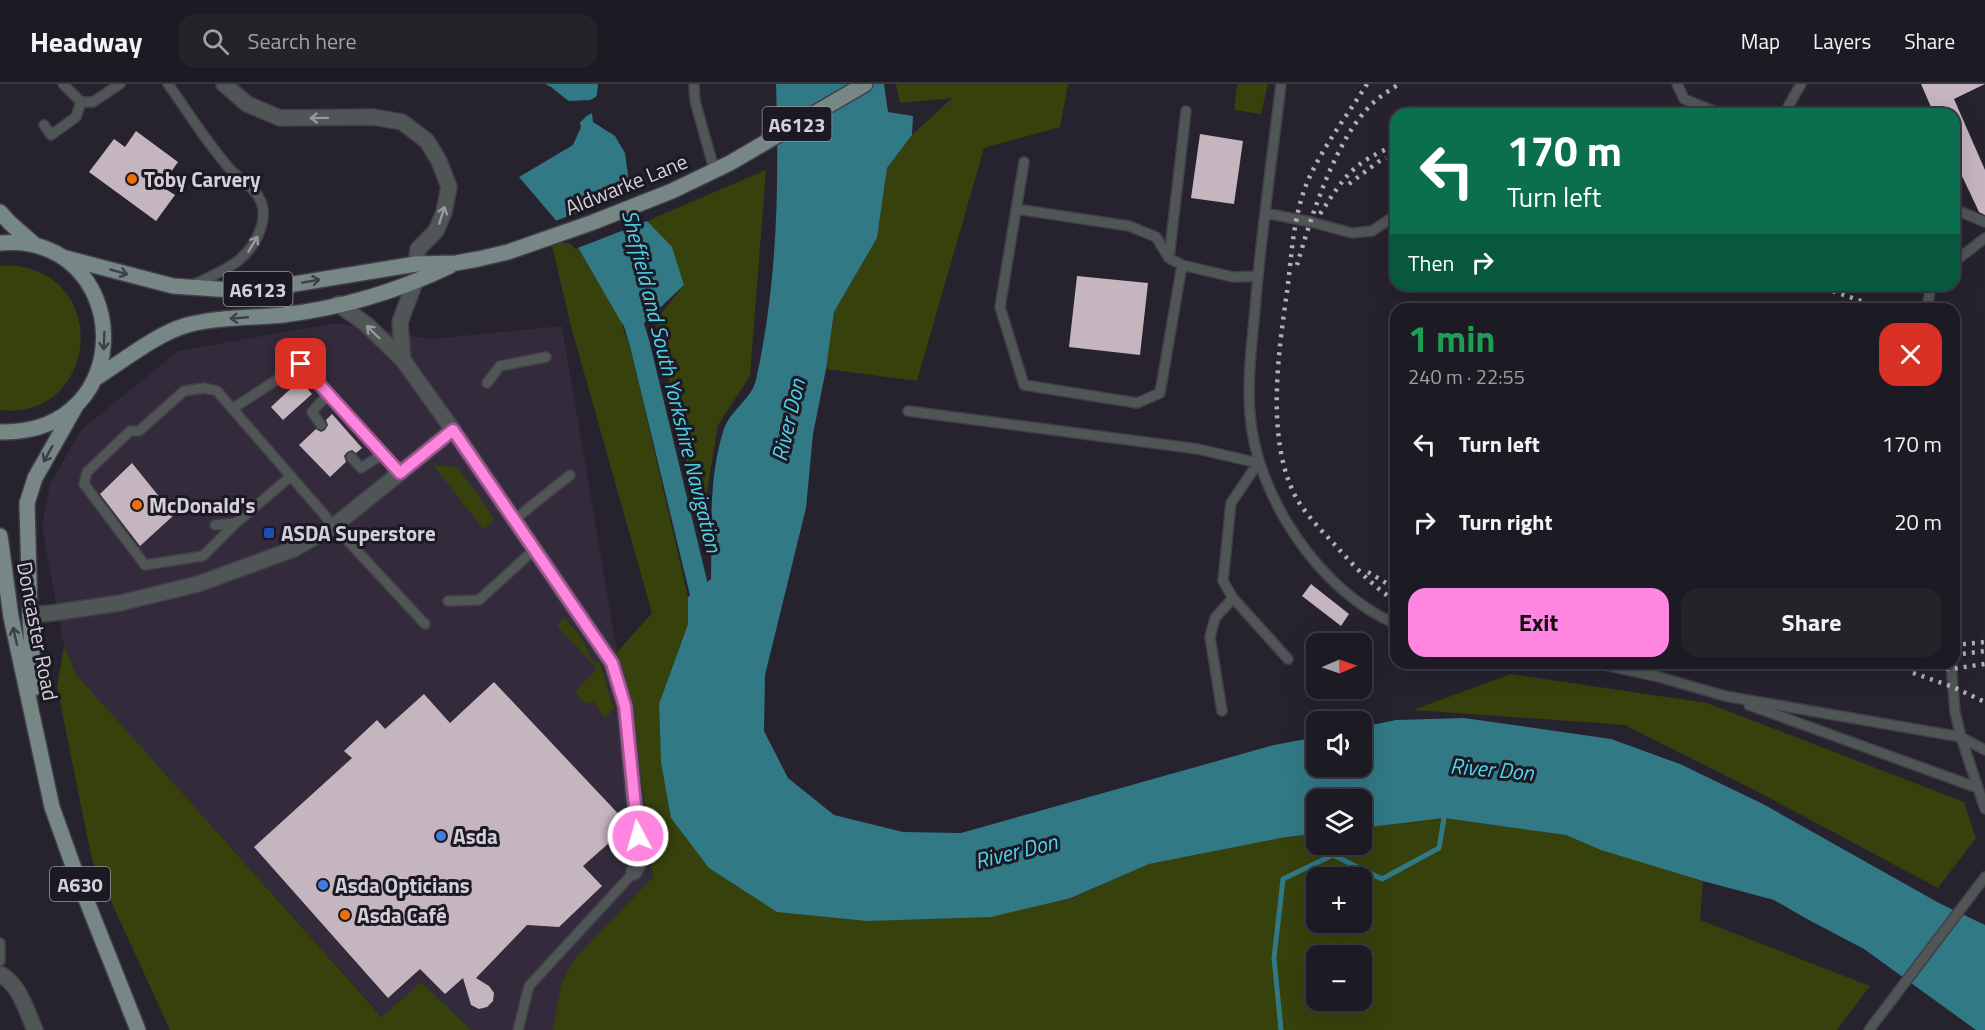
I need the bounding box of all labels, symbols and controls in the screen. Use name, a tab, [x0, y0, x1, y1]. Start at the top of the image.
search box	[178, 14, 598, 68]
text: Headway	[30, 20, 142, 63]
text: Search here	[247, 24, 357, 58]
icon: search	[199, 25, 232, 58]
text: Map	[1741, 25, 1780, 57]
text: Layers	[1813, 25, 1871, 57]
text: Share	[1904, 25, 1955, 57]
road number: A6123	[762, 107, 832, 141]
one-way arrow	[309, 112, 329, 124]
text: 170 m	[1507, 118, 1622, 182]
icon: left	[1408, 132, 1486, 210]
street label: Aldwarke Lane	[560, 145, 692, 223]
place label: Toby Carvery	[144, 163, 261, 195]
marker: Toby Carvery	[125, 172, 139, 186]
text: Turn left	[1507, 176, 1601, 217]
one-way arrow	[437, 206, 448, 225]
water label: Sheffield and South Yorkshire Navigation	[613, 206, 731, 557]
one-way arrow	[248, 236, 260, 253]
text: Then	[1408, 246, 1454, 280]
icon: right	[1466, 246, 1499, 279]
one-way arrow	[109, 267, 128, 278]
road number: A6123	[224, 272, 292, 306]
one-way arrow	[301, 275, 321, 286]
text: 1 min	[1408, 311, 1495, 366]
one-way arrow	[229, 313, 249, 324]
button: close	[1879, 323, 1942, 386]
one-way arrow	[366, 324, 381, 339]
one-way arrow	[98, 331, 109, 351]
pin	[275, 338, 326, 389]
icon: arrive	[284, 347, 317, 380]
text: 240 m · 22:55	[1408, 361, 1525, 392]
water label: River Don	[762, 374, 814, 465]
text: Turn left	[1459, 427, 1540, 461]
text: 170 m	[1882, 427, 1942, 461]
icon: left	[1408, 428, 1441, 461]
one-way arrow	[42, 445, 53, 463]
place label: McDonald's	[149, 489, 255, 521]
marker: McDonald's	[130, 498, 144, 512]
text: Turn right	[1459, 505, 1553, 539]
text: 20 m	[1894, 505, 1942, 539]
icon: right	[1408, 506, 1441, 539]
place label: ASDA Superstore	[281, 517, 436, 549]
marker: ASDA Superstore	[262, 526, 276, 540]
street label: Doncaster Road	[9, 559, 67, 703]
button: Exit	[1408, 588, 1669, 657]
button: Share	[1681, 588, 1942, 657]
one-way arrow	[9, 627, 20, 646]
north arrow	[1306, 633, 1372, 699]
map controls	[1306, 633, 1372, 1011]
button: sound	[1306, 711, 1372, 777]
water label: River Don	[1449, 748, 1536, 790]
button: layers	[1306, 789, 1372, 855]
position arrow	[606, 804, 670, 868]
place label: Asda	[453, 820, 498, 852]
water label: River Don	[971, 824, 1062, 878]
marker: Asda	[434, 829, 448, 843]
road number: A630	[50, 867, 110, 901]
button: +	[1306, 867, 1372, 933]
place label: Asda Opticians	[335, 869, 470, 901]
marker: Asda Opticians	[316, 878, 330, 892]
place label: Asda Café	[357, 899, 447, 931]
marker: Asda Café	[338, 908, 352, 922]
button: −	[1306, 945, 1372, 1011]

